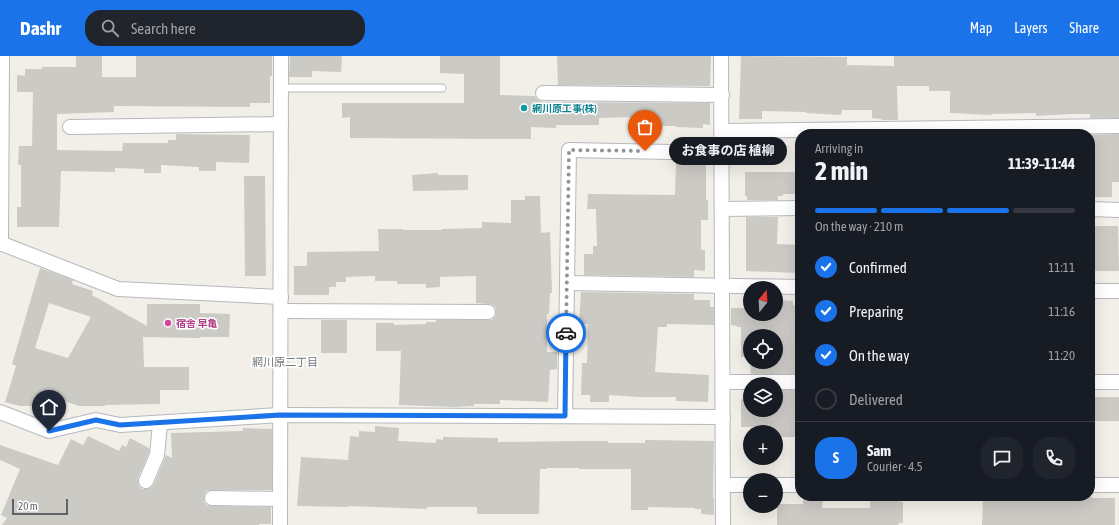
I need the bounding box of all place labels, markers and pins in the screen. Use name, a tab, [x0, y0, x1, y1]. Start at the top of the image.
marker: 網川原工事(株)	[519, 103, 529, 113]
place label: 網川原工事(株)	[532, 103, 597, 114]
pin	[628, 110, 662, 151]
callout: お食事の店 植柳	[669, 137, 787, 165]
marker: 宿舎 早亀	[163, 318, 173, 328]
place label: 宿舎 早亀	[176, 318, 217, 329]
pin	[32, 390, 66, 431]

